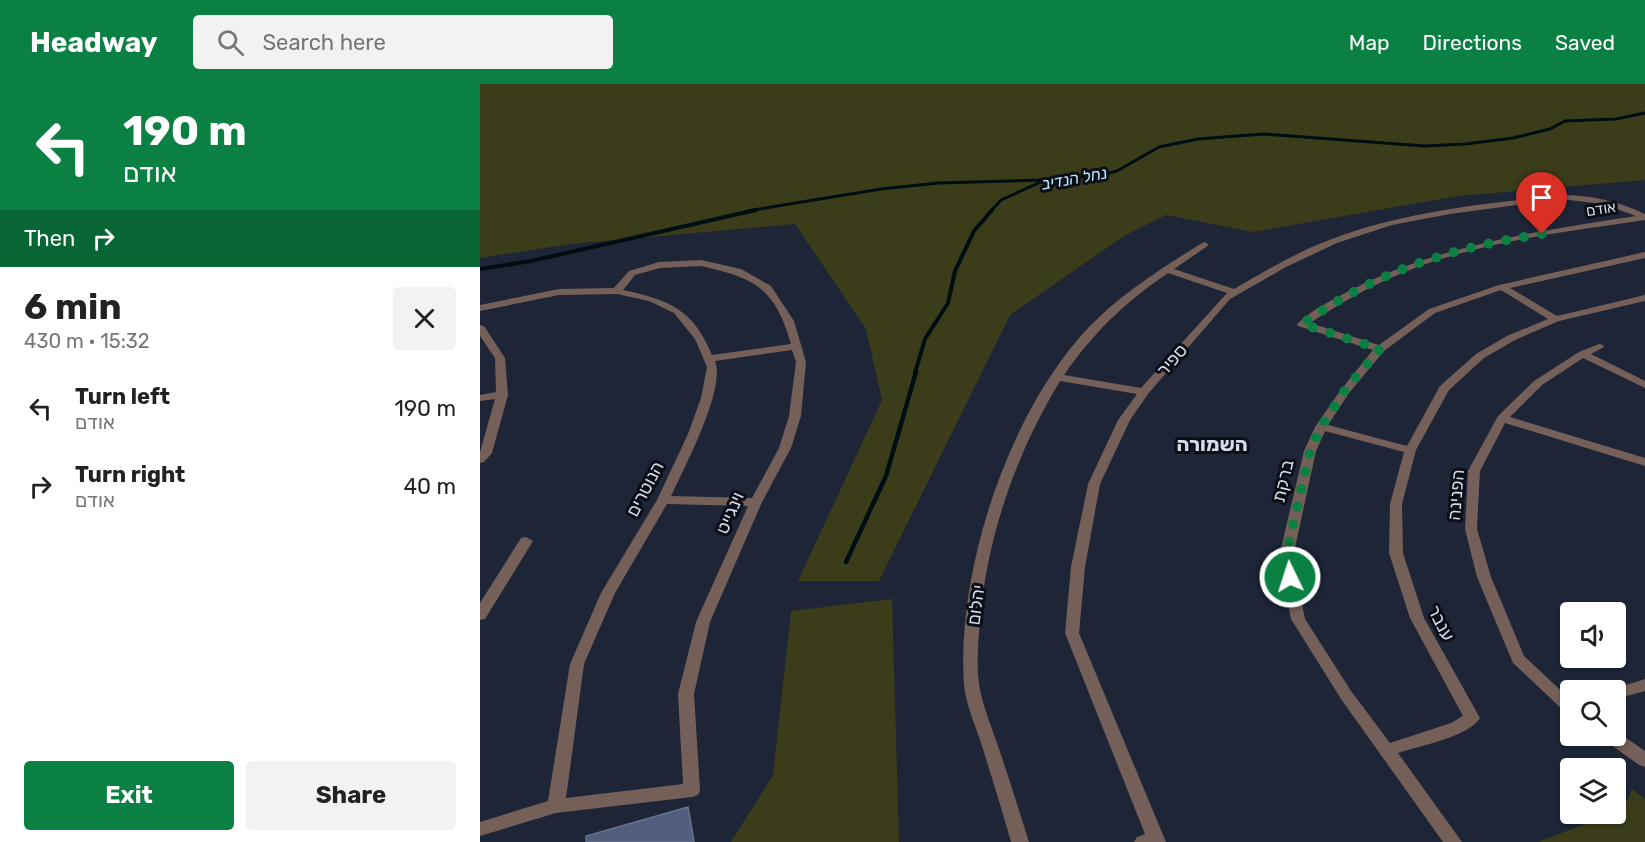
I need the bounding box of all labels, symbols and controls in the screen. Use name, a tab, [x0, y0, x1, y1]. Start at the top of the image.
search box	[193, 15, 613, 69]
text: Headway	[30, 26, 157, 59]
icon: search	[214, 26, 247, 59]
text: Search here	[262, 29, 386, 56]
text: Map	[1349, 30, 1390, 55]
text: Directions	[1423, 30, 1522, 55]
text: Saved	[1555, 30, 1615, 55]
text: 190 m	[123, 106, 247, 156]
icon: left	[24, 108, 102, 186]
text: אודם	[123, 157, 177, 189]
water label: נחל הנדיב	[1040, 163, 1108, 194]
pin	[1516, 172, 1567, 234]
icon: arrive	[1525, 181, 1558, 214]
street label: אודם	[1585, 198, 1617, 220]
icon: right	[87, 222, 120, 255]
text: Then	[24, 225, 75, 252]
text: 6 min	[24, 285, 122, 328]
button: close	[393, 287, 456, 350]
text: 430 m · 15:32	[24, 329, 150, 353]
street label: ספיר	[1152, 339, 1192, 381]
text: Turn left	[75, 383, 170, 410]
icon: left	[24, 392, 57, 425]
text: 190 m	[395, 395, 456, 422]
text: אודם	[75, 410, 115, 434]
district label: השמורה	[1176, 432, 1248, 456]
street label: הנוטרים	[621, 458, 669, 520]
street label: ברקת	[1267, 458, 1299, 504]
text: Turn right	[75, 461, 185, 488]
street label: הפנינה	[1443, 468, 1469, 522]
icon: right	[24, 470, 57, 503]
text: 40 m	[403, 473, 456, 500]
text: אודם	[75, 488, 115, 512]
street label: וינגייט	[711, 489, 749, 537]
position arrow	[1258, 545, 1322, 609]
street label: יהלום	[962, 584, 990, 626]
street label: ענבר	[1423, 601, 1459, 645]
map controls	[1560, 602, 1626, 824]
button: sound	[1560, 602, 1626, 668]
button: search	[1560, 680, 1626, 746]
button: layers	[1560, 758, 1626, 824]
button: Exit	[24, 761, 234, 830]
button: Share	[246, 761, 456, 830]

